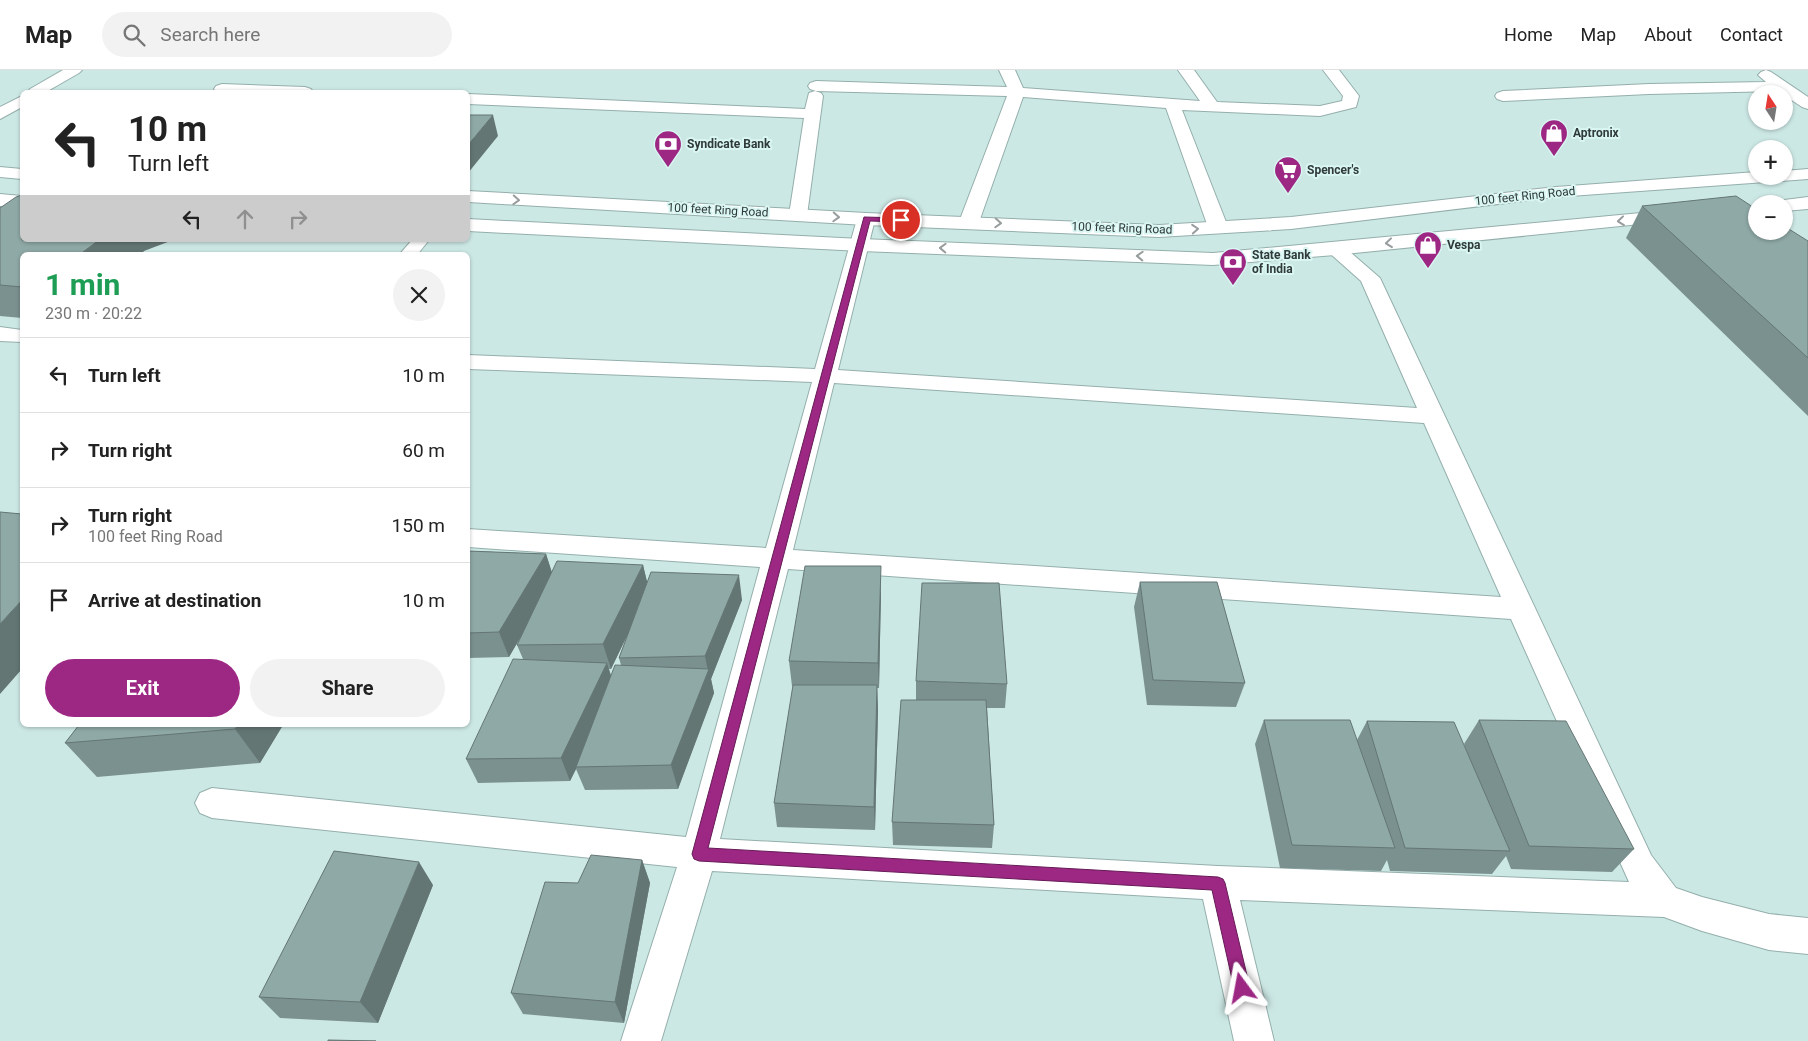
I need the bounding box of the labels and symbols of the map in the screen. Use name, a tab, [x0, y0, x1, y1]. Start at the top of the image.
north arrow	[1748, 85, 1792, 130]
shop icon: Aptronix	[1539, 118, 1569, 157]
place label: Aptronix	[1573, 126, 1620, 140]
bank icon: Syndicate Bank	[653, 129, 683, 168]
place label: Syndicate Bank	[687, 137, 771, 151]
supermarket icon: Spencer's	[1273, 155, 1303, 194]
place label: Spencer's	[1307, 163, 1359, 177]
street label: 100 feet Ring Road	[1474, 184, 1576, 208]
one-way arrow	[512, 194, 520, 205]
pin	[880, 199, 922, 241]
street label: 100 feet Ring Road	[667, 200, 769, 220]
one-way arrow	[832, 212, 840, 223]
one-way arrow	[1616, 215, 1624, 226]
one-way arrow	[994, 218, 1002, 229]
street label: 100 feet Ring Road	[1071, 219, 1173, 237]
one-way arrow	[1192, 223, 1200, 234]
shop icon: Vespa	[1413, 230, 1443, 269]
one-way arrow	[1385, 238, 1393, 249]
place label: Vespa	[1447, 238, 1481, 252]
one-way arrow	[938, 243, 946, 254]
bank icon: State Bank of India	[1218, 247, 1248, 286]
place label: State Bank of India	[1252, 248, 1311, 276]
one-way arrow	[1136, 250, 1144, 261]
position arrow	[1215, 961, 1267, 1013]

